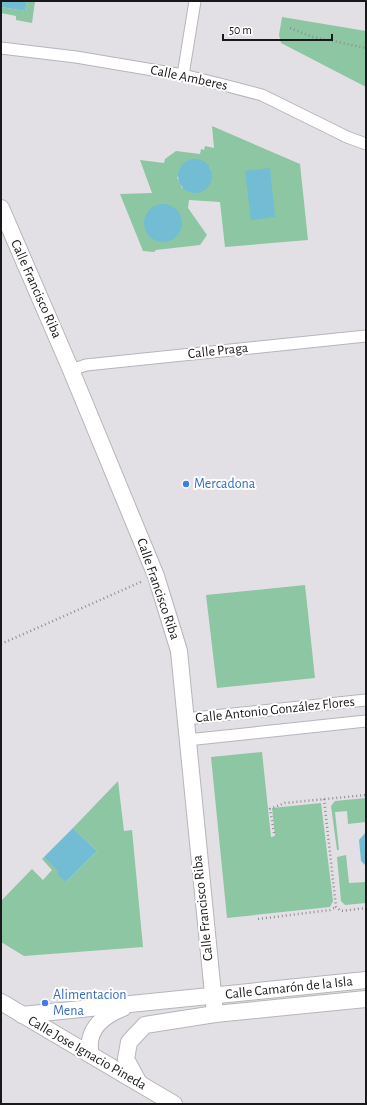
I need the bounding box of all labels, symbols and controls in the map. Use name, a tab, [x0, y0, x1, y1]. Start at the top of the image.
scale bar	[223, 16, 332, 42]
text: 50 m	[229, 24, 252, 36]
street label: Calle Amberes	[149, 63, 229, 93]
street label: Calle Francisco Riba	[8, 238, 64, 341]
street label: Calle Praga	[187, 341, 249, 361]
place label: Mercadona	[194, 477, 256, 491]
marker: Mercadona	[181, 479, 191, 489]
street label: Calle Francisco Riba	[134, 536, 182, 642]
street label: Calle Antonio González Flores	[195, 695, 355, 725]
street label: Calle Francisco Riba	[190, 854, 216, 962]
street label: Calle Camarón de la Isla	[225, 974, 354, 1002]
place label: Alimentacion Mena	[53, 988, 126, 1018]
marker: Alimentacion Mena	[40, 998, 50, 1008]
street label: Calle Jose Ignacio Pineda	[25, 1013, 149, 1093]

